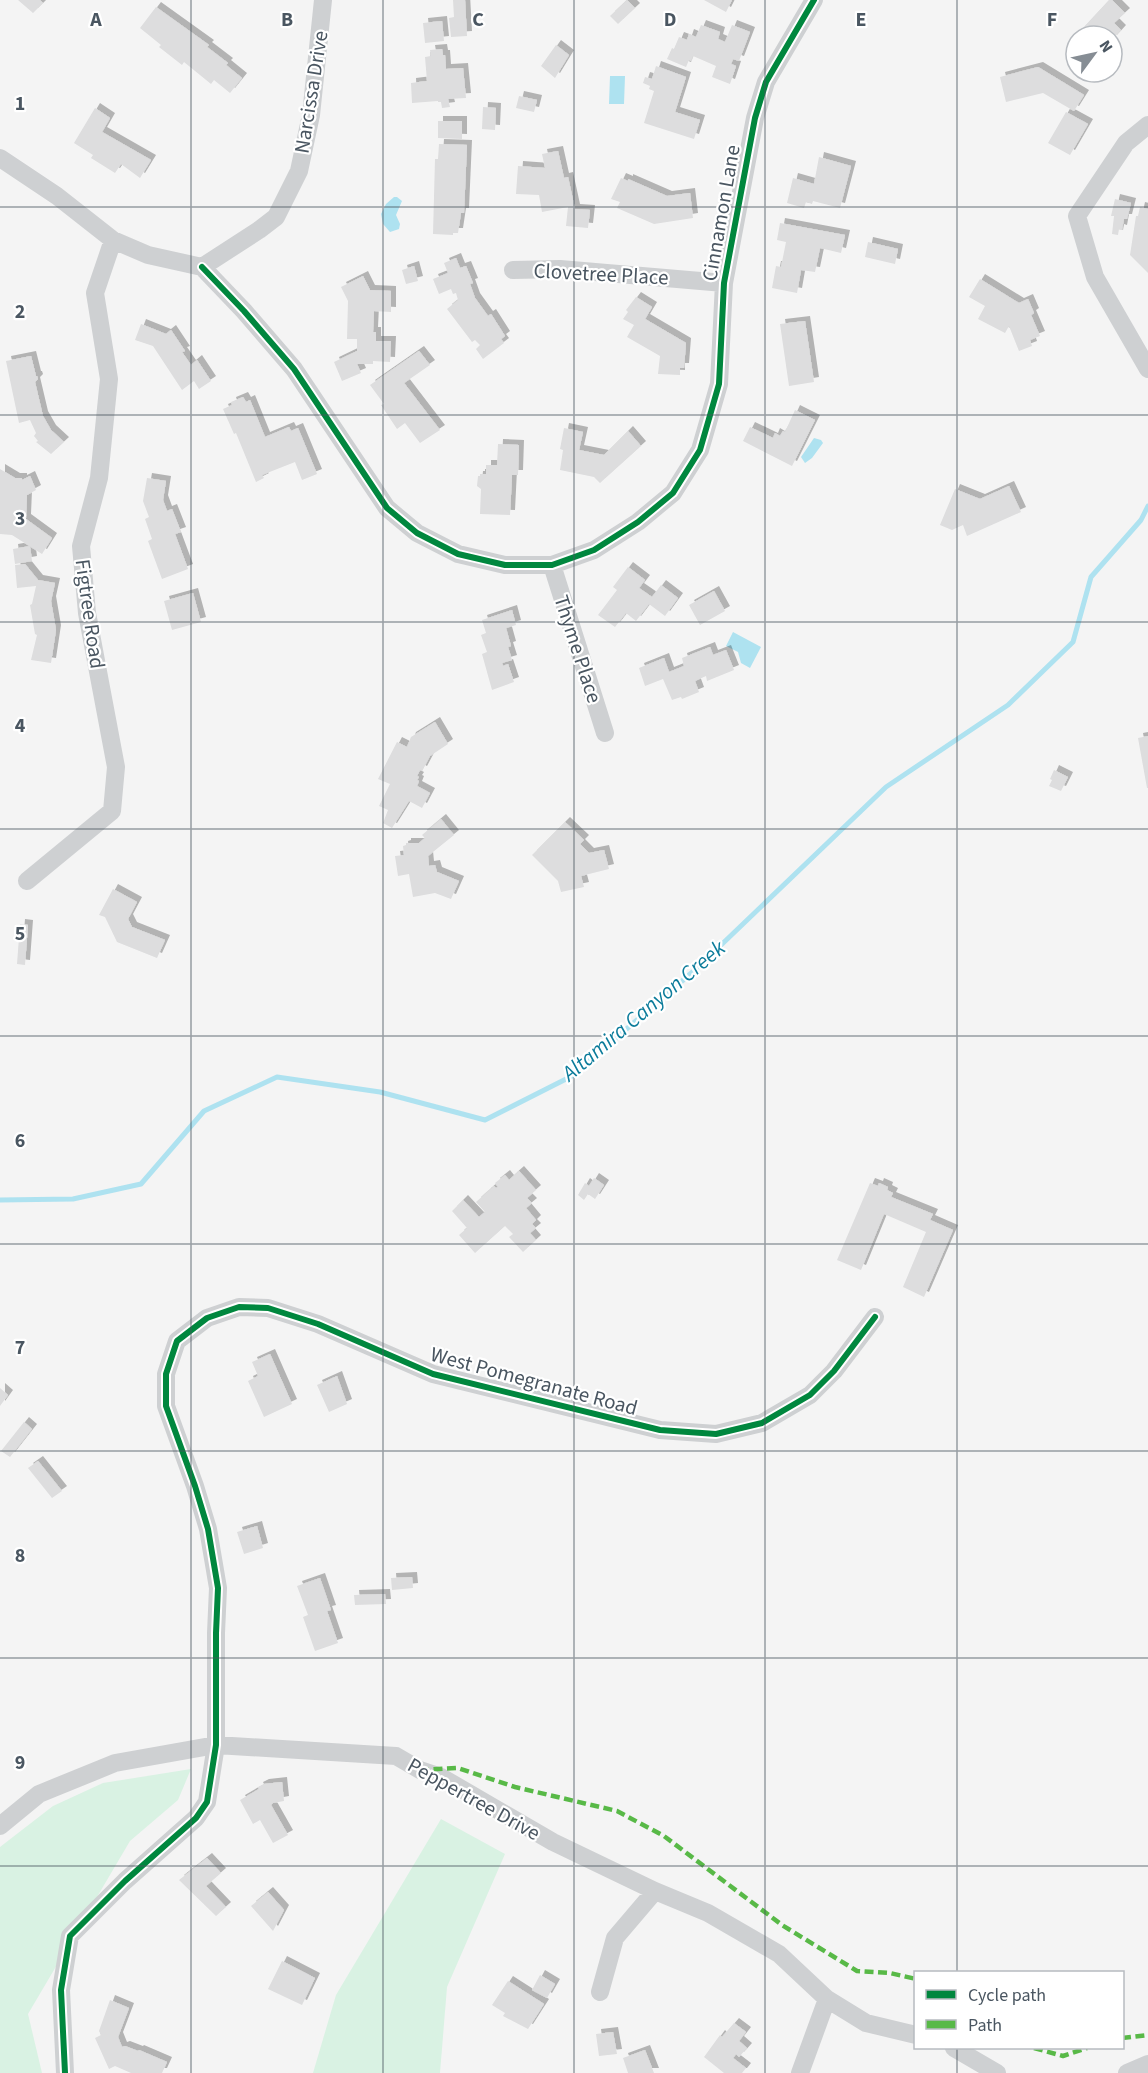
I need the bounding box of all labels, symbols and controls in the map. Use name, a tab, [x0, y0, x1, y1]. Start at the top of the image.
text: A	[89, 6, 102, 34]
text: B	[281, 6, 293, 34]
text: C	[472, 6, 484, 34]
text: D	[664, 6, 676, 34]
text: E	[856, 6, 866, 34]
text: F	[1047, 6, 1057, 34]
north arrow	[1064, 24, 1124, 84]
street label: Narcissa Drive	[286, 28, 336, 156]
text: N	[1094, 36, 1118, 57]
text: 1	[15, 90, 25, 118]
street label: Cinnamon Lane	[694, 142, 748, 284]
street label: Clovetree Place	[533, 255, 669, 293]
text: 2	[15, 298, 25, 326]
text: 3	[15, 505, 25, 533]
street label: Figtree Road	[67, 557, 113, 671]
street label: Thyme Place	[546, 591, 610, 707]
text: 4	[15, 712, 26, 740]
text: 5	[15, 920, 25, 948]
water label: Altamira Canyon Creek	[553, 932, 733, 1090]
text: 6	[15, 1127, 25, 1155]
text: 7	[15, 1334, 25, 1362]
street label: West Pomegranate Road	[427, 1339, 641, 1423]
text: 8	[15, 1542, 25, 1570]
text: 9	[15, 1749, 25, 1777]
street label: Peppertree Drive	[402, 1750, 546, 1848]
legend	[914, 1971, 1124, 2049]
text: Cycle path	[968, 1983, 1046, 2008]
text: Path	[968, 2013, 1002, 2038]

